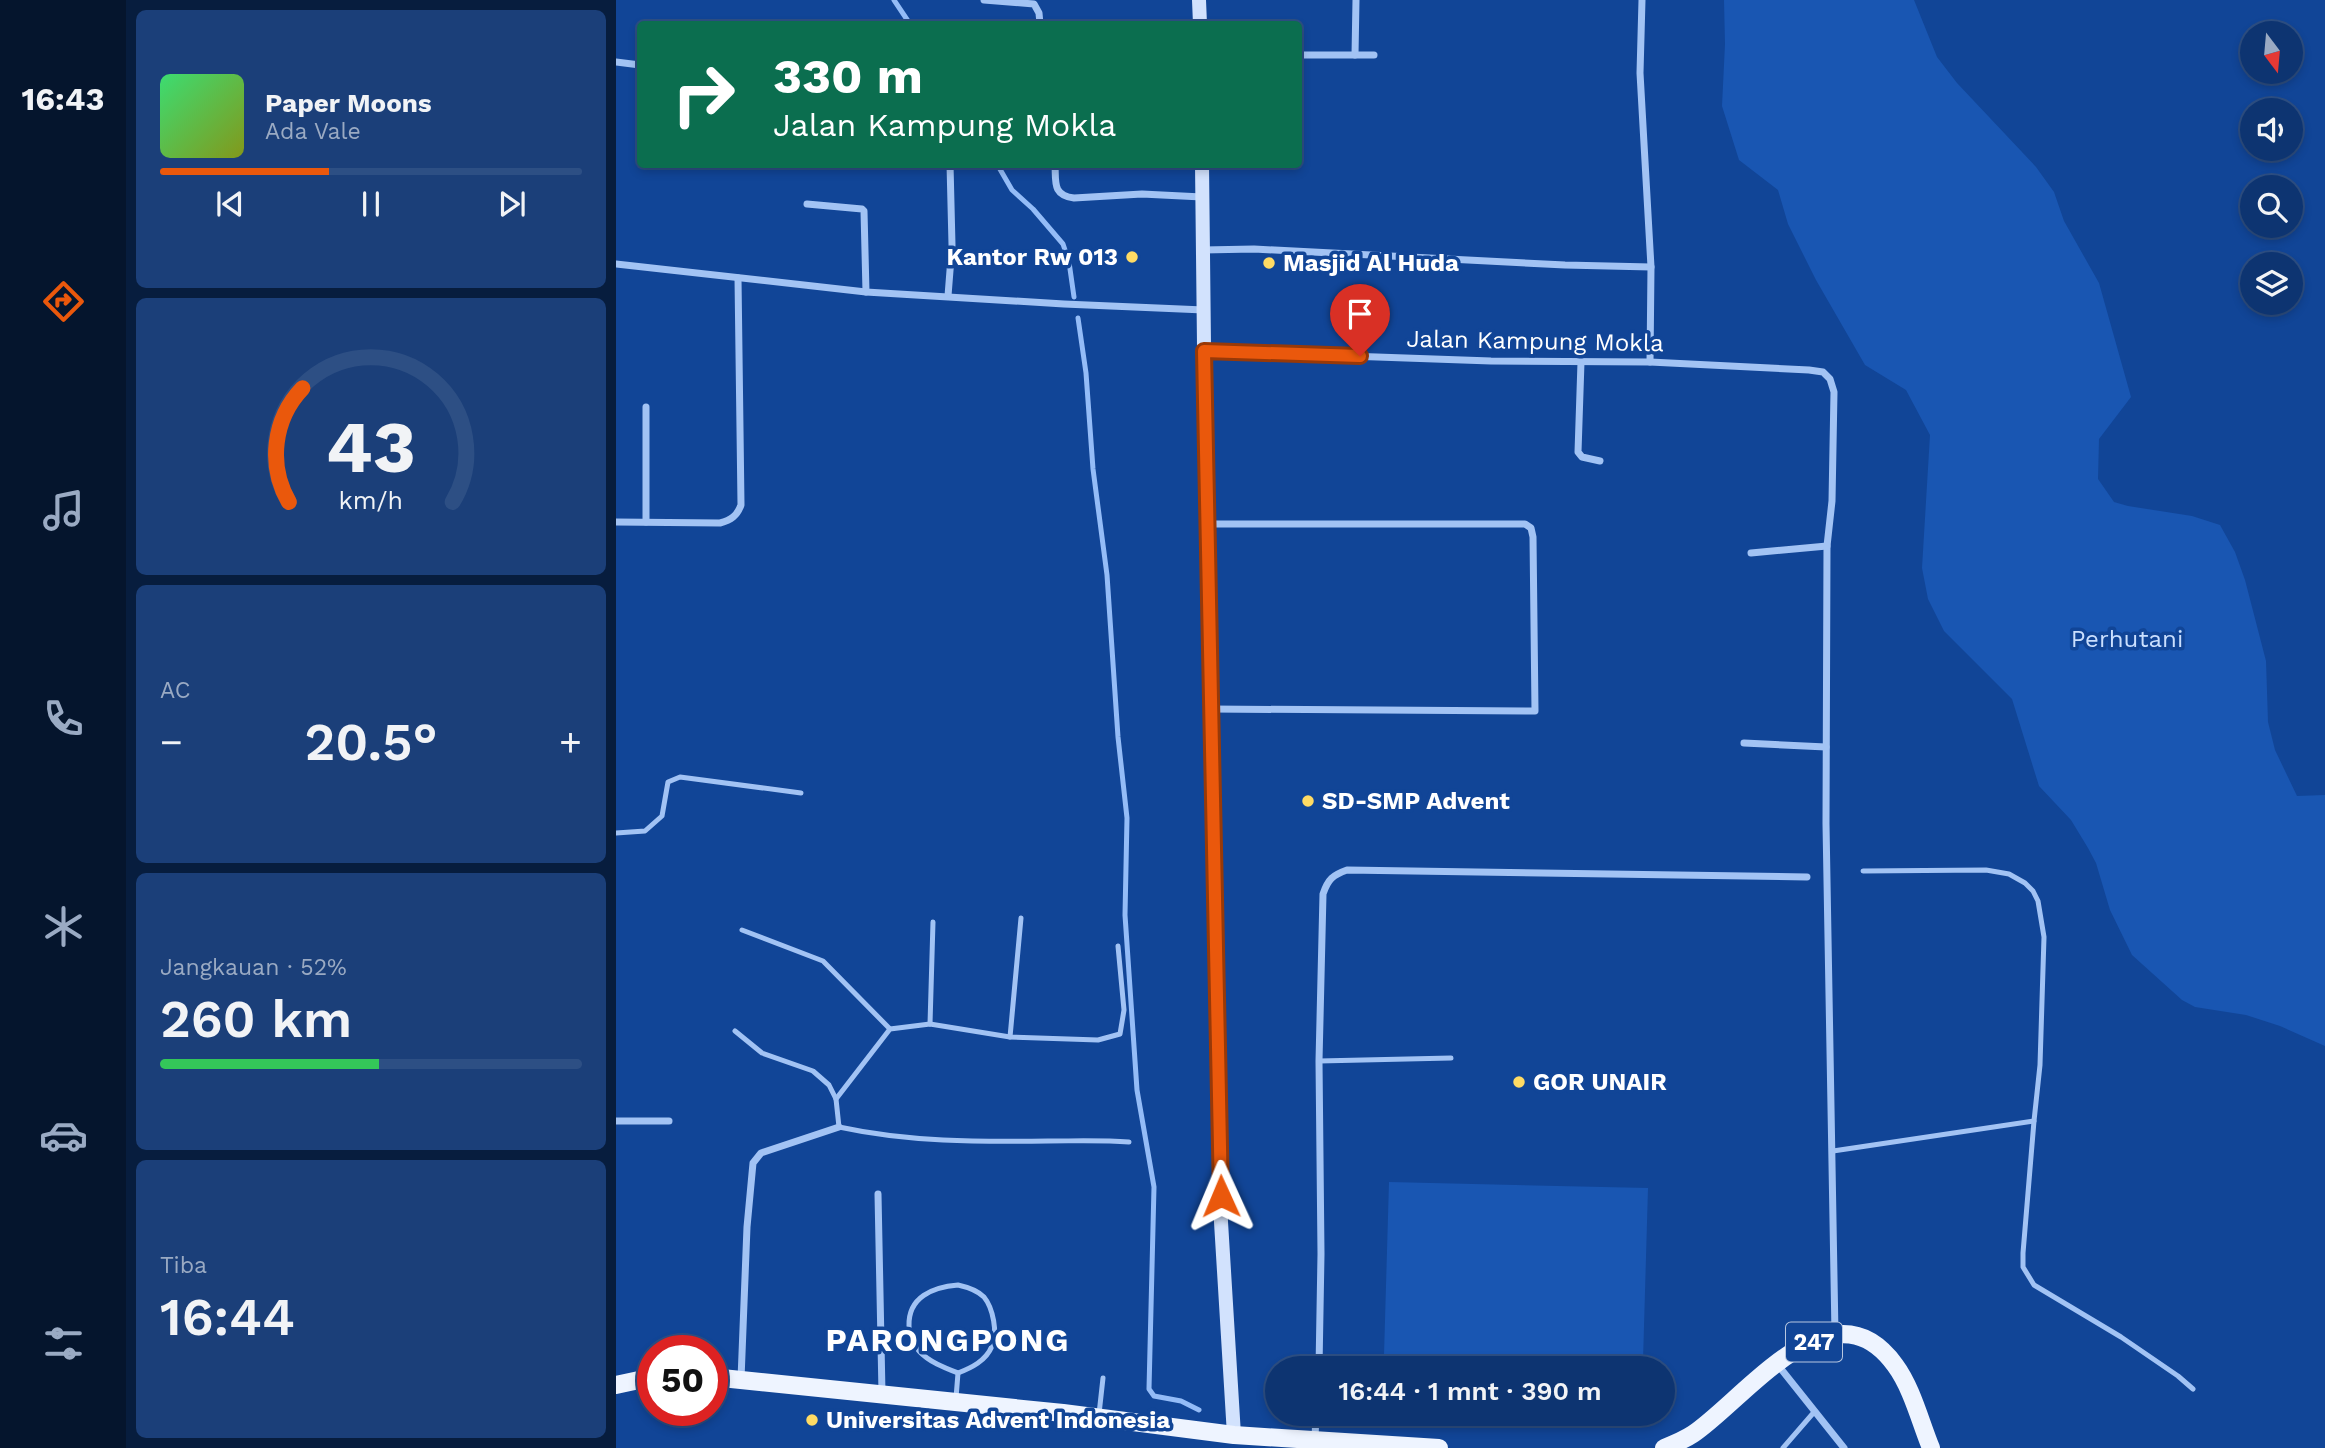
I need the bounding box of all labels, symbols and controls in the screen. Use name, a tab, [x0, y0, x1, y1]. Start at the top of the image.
north arrow	[2240, 21, 2303, 84]
map controls	[2240, 21, 2303, 315]
text: 330 m	[773, 47, 923, 105]
icon: right	[658, 49, 749, 140]
text: 16:43	[22, 80, 104, 118]
text: Paper Moons	[265, 88, 432, 118]
button: sound	[2240, 98, 2303, 161]
text: Jalan Kampung Mokla	[773, 106, 1116, 144]
text: Ada Vale	[265, 118, 361, 145]
button: search	[2240, 175, 2303, 238]
icon: previous	[211, 185, 249, 223]
icon: pause	[352, 185, 390, 223]
icon: next	[493, 185, 531, 223]
place label: Kantor Rw 013	[947, 243, 1118, 271]
marker: Kantor Rw 013	[1124, 249, 1140, 265]
place label: Masjid Al Huda	[1283, 249, 1459, 277]
button: layers	[2240, 252, 2303, 315]
marker: Masjid Al Huda	[1261, 255, 1277, 271]
icon: directions	[39, 277, 88, 326]
pin	[1330, 284, 1390, 356]
icon: arrive	[1341, 295, 1379, 333]
street label: Jalan Kampung Mokla	[1406, 325, 1664, 357]
text: 43	[326, 405, 416, 491]
icon: music	[39, 486, 88, 535]
text: km/h	[339, 486, 403, 515]
park label: Perhutani	[2071, 625, 2183, 653]
text: AC	[160, 677, 190, 704]
icon: phone	[39, 694, 88, 743]
text: 20.5°	[305, 712, 437, 773]
text: −	[160, 720, 183, 764]
text: +	[559, 720, 582, 764]
place label: SD-SMP Advent	[1322, 787, 1510, 815]
marker: SD-SMP Advent	[1300, 793, 1316, 809]
icon: climate	[39, 902, 88, 951]
text: Jangkauan · 52%	[160, 954, 347, 981]
text: 260 km	[160, 989, 352, 1050]
place label: GOR UNAIR	[1533, 1068, 1667, 1096]
marker: GOR UNAIR	[1511, 1074, 1527, 1090]
icon: car	[39, 1111, 88, 1160]
position arrow	[1184, 1159, 1258, 1233]
text: Tiba	[160, 1252, 207, 1279]
text: 16:44	[160, 1287, 295, 1348]
icon: filters	[39, 1319, 88, 1368]
district label: PARONGPONG	[826, 1321, 1070, 1359]
road number: 247	[1786, 1322, 1842, 1362]
speed limit sign: 50	[637, 1335, 728, 1426]
text: 16:44 · 1 mnt · 390 m	[1338, 1376, 1602, 1406]
place label: Universitas Advent Indonesia	[826, 1406, 1170, 1434]
marker: Universitas Advent Indonesia	[804, 1412, 820, 1428]

